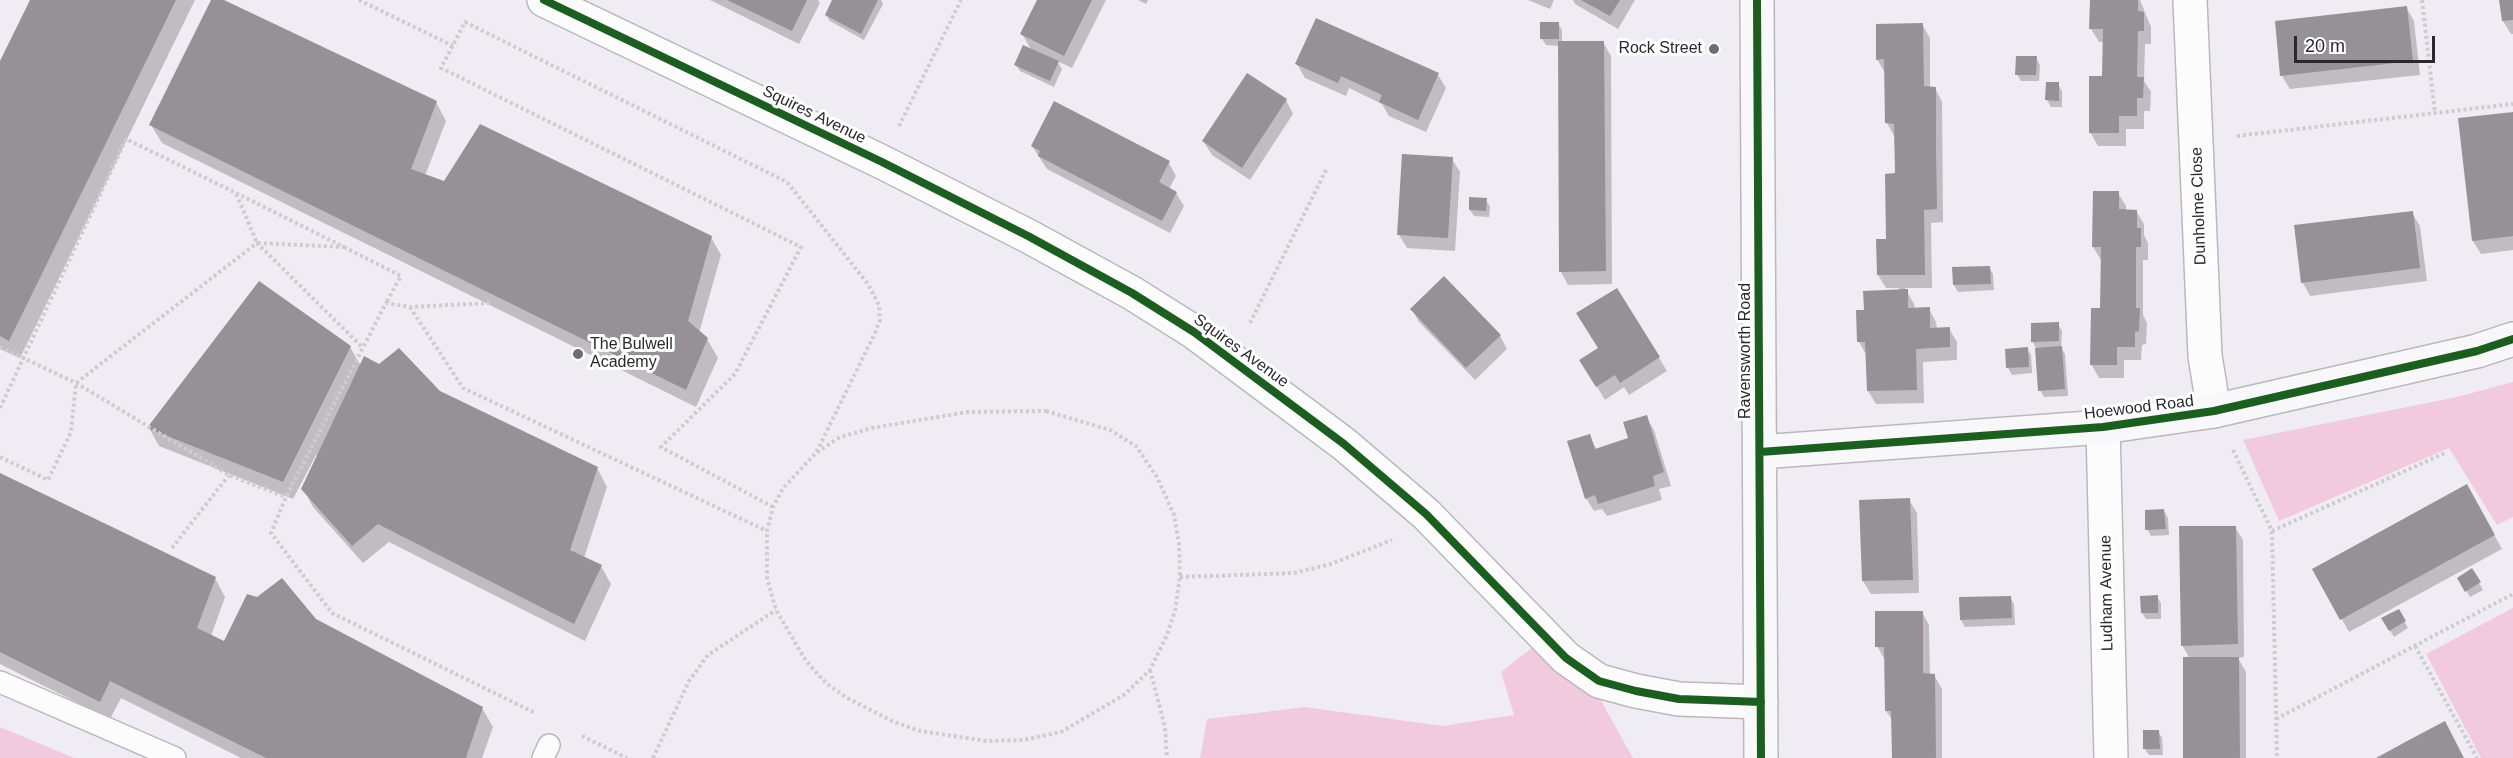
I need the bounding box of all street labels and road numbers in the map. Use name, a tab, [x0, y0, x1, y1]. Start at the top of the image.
street label: Squires Avenue	[759, 82, 869, 148]
street label: Dunholme Close	[2187, 147, 2211, 265]
street label: Ravensworth Road	[1736, 283, 1756, 419]
street label: Squires Avenue	[1190, 310, 1292, 392]
street label: Hoewood Road	[2083, 392, 2195, 424]
street label: Ludham Avenue	[2096, 535, 2118, 651]

